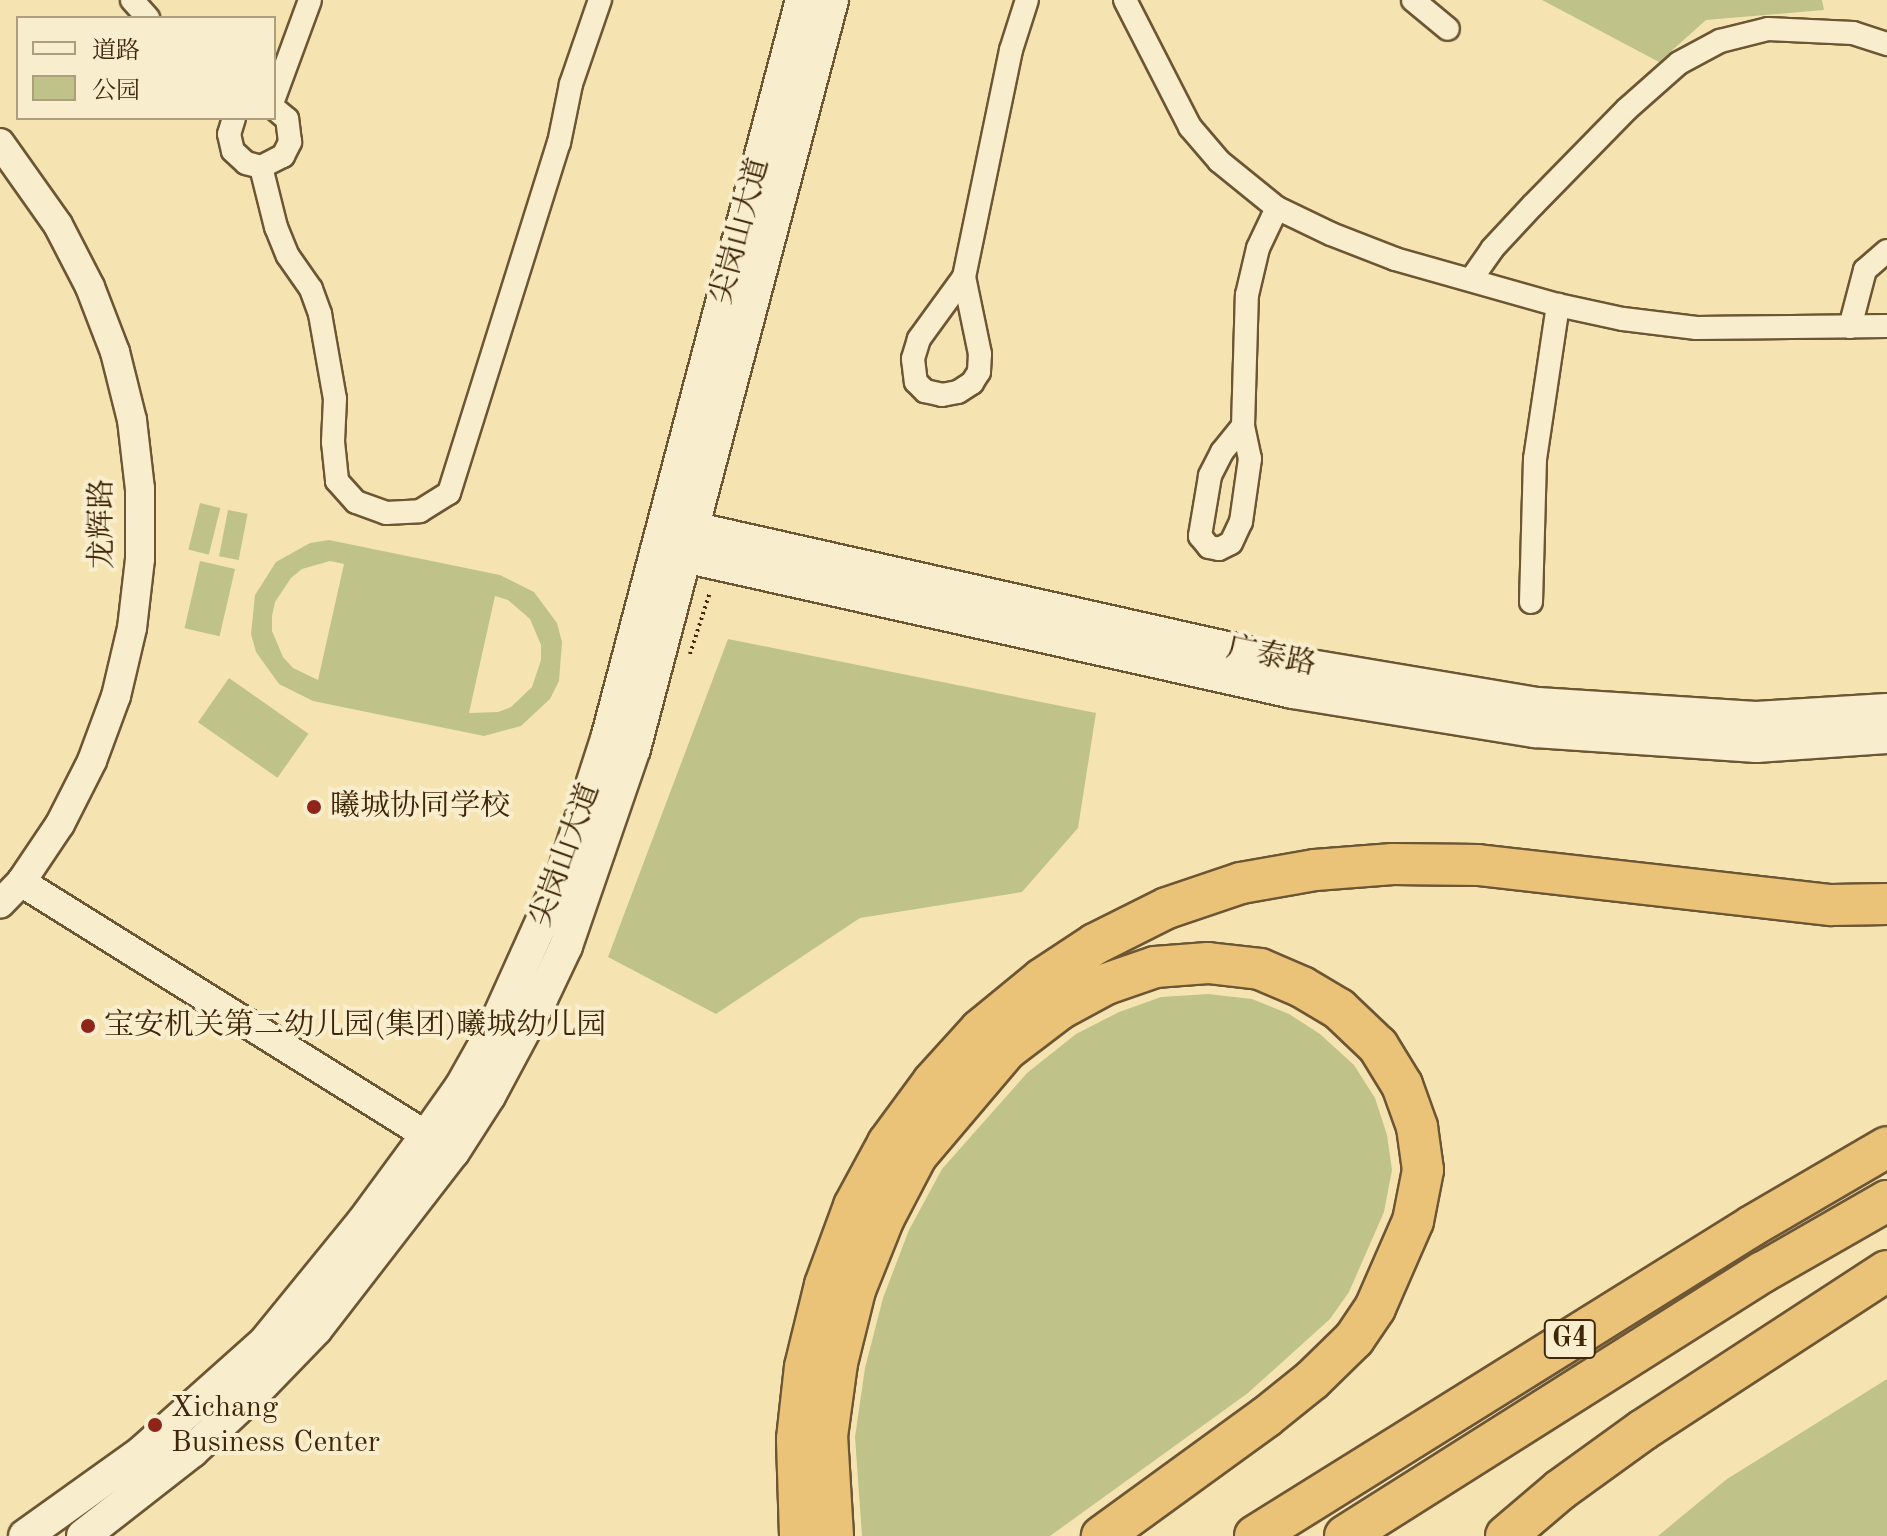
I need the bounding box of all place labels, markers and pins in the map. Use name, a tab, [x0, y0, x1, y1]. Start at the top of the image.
place label: 曦城协同学校	[330, 789, 510, 825]
marker: 曦城协同学校	[305, 798, 323, 816]
place label: 宝安机关第二幼儿园(集团)曦城幼儿园	[104, 1008, 606, 1044]
marker: 宝安机关第二幼儿园(集团)曦城幼儿园	[79, 1017, 97, 1035]
place label: Xichang Business Center	[171, 1390, 380, 1460]
marker: Xichang Business Center	[146, 1416, 164, 1434]

